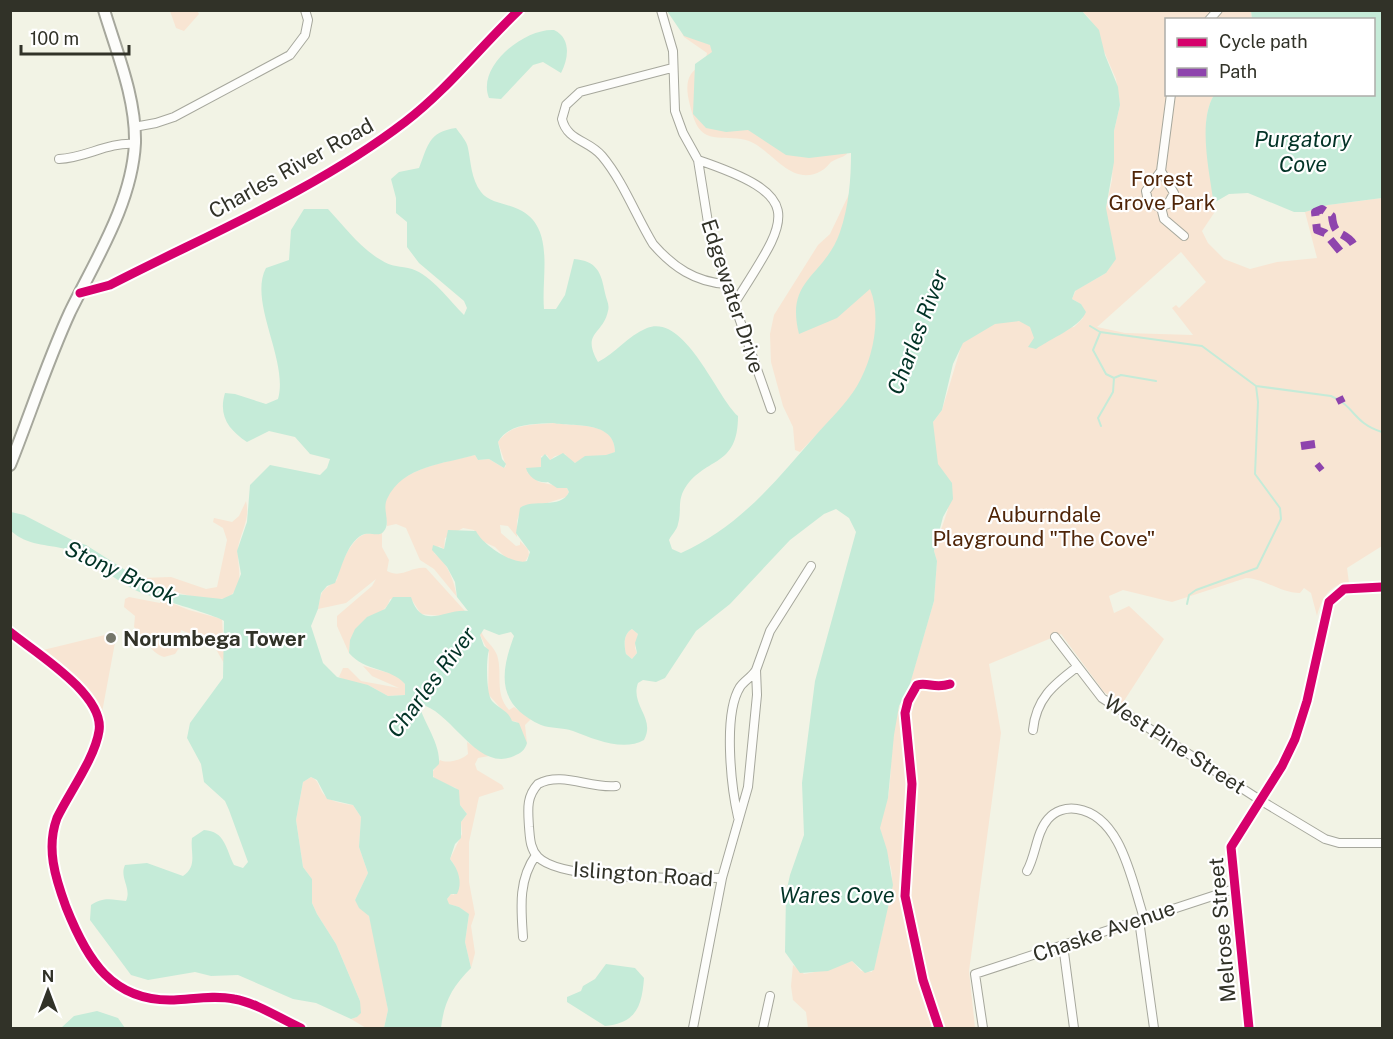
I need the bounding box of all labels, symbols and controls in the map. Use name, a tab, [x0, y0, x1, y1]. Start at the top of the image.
scale bar	[21, 18, 129, 56]
legend	[1165, 18, 1375, 96]
text: 100 m	[30, 28, 79, 49]
text: Cycle path	[1219, 31, 1308, 52]
text: Path	[1219, 61, 1257, 82]
street label: Charles River Road	[204, 112, 378, 224]
water label: Purgatory Cove	[1254, 126, 1353, 177]
park label: Forest Grove Park	[1108, 166, 1216, 215]
street label: Edgewater Drive	[696, 216, 770, 376]
water label: Charles River	[881, 265, 953, 398]
park label: Auburndale Playground "The Cove"	[932, 502, 1156, 551]
water label: Stony Brook	[61, 535, 181, 609]
water label: Charles River	[381, 621, 481, 742]
place label: Norumbega Tower	[123, 626, 306, 651]
marker: Norumbega Tower	[104, 631, 118, 645]
street label: West Pine Street	[1100, 689, 1250, 799]
street label: Islington Road	[572, 857, 714, 891]
street label: Melrose Street	[1203, 857, 1241, 1003]
water label: Wares Cove	[779, 882, 895, 908]
street label: Chaske Avenue	[1030, 895, 1178, 967]
north arrow	[18, 961, 78, 1021]
text: N	[42, 967, 54, 986]

